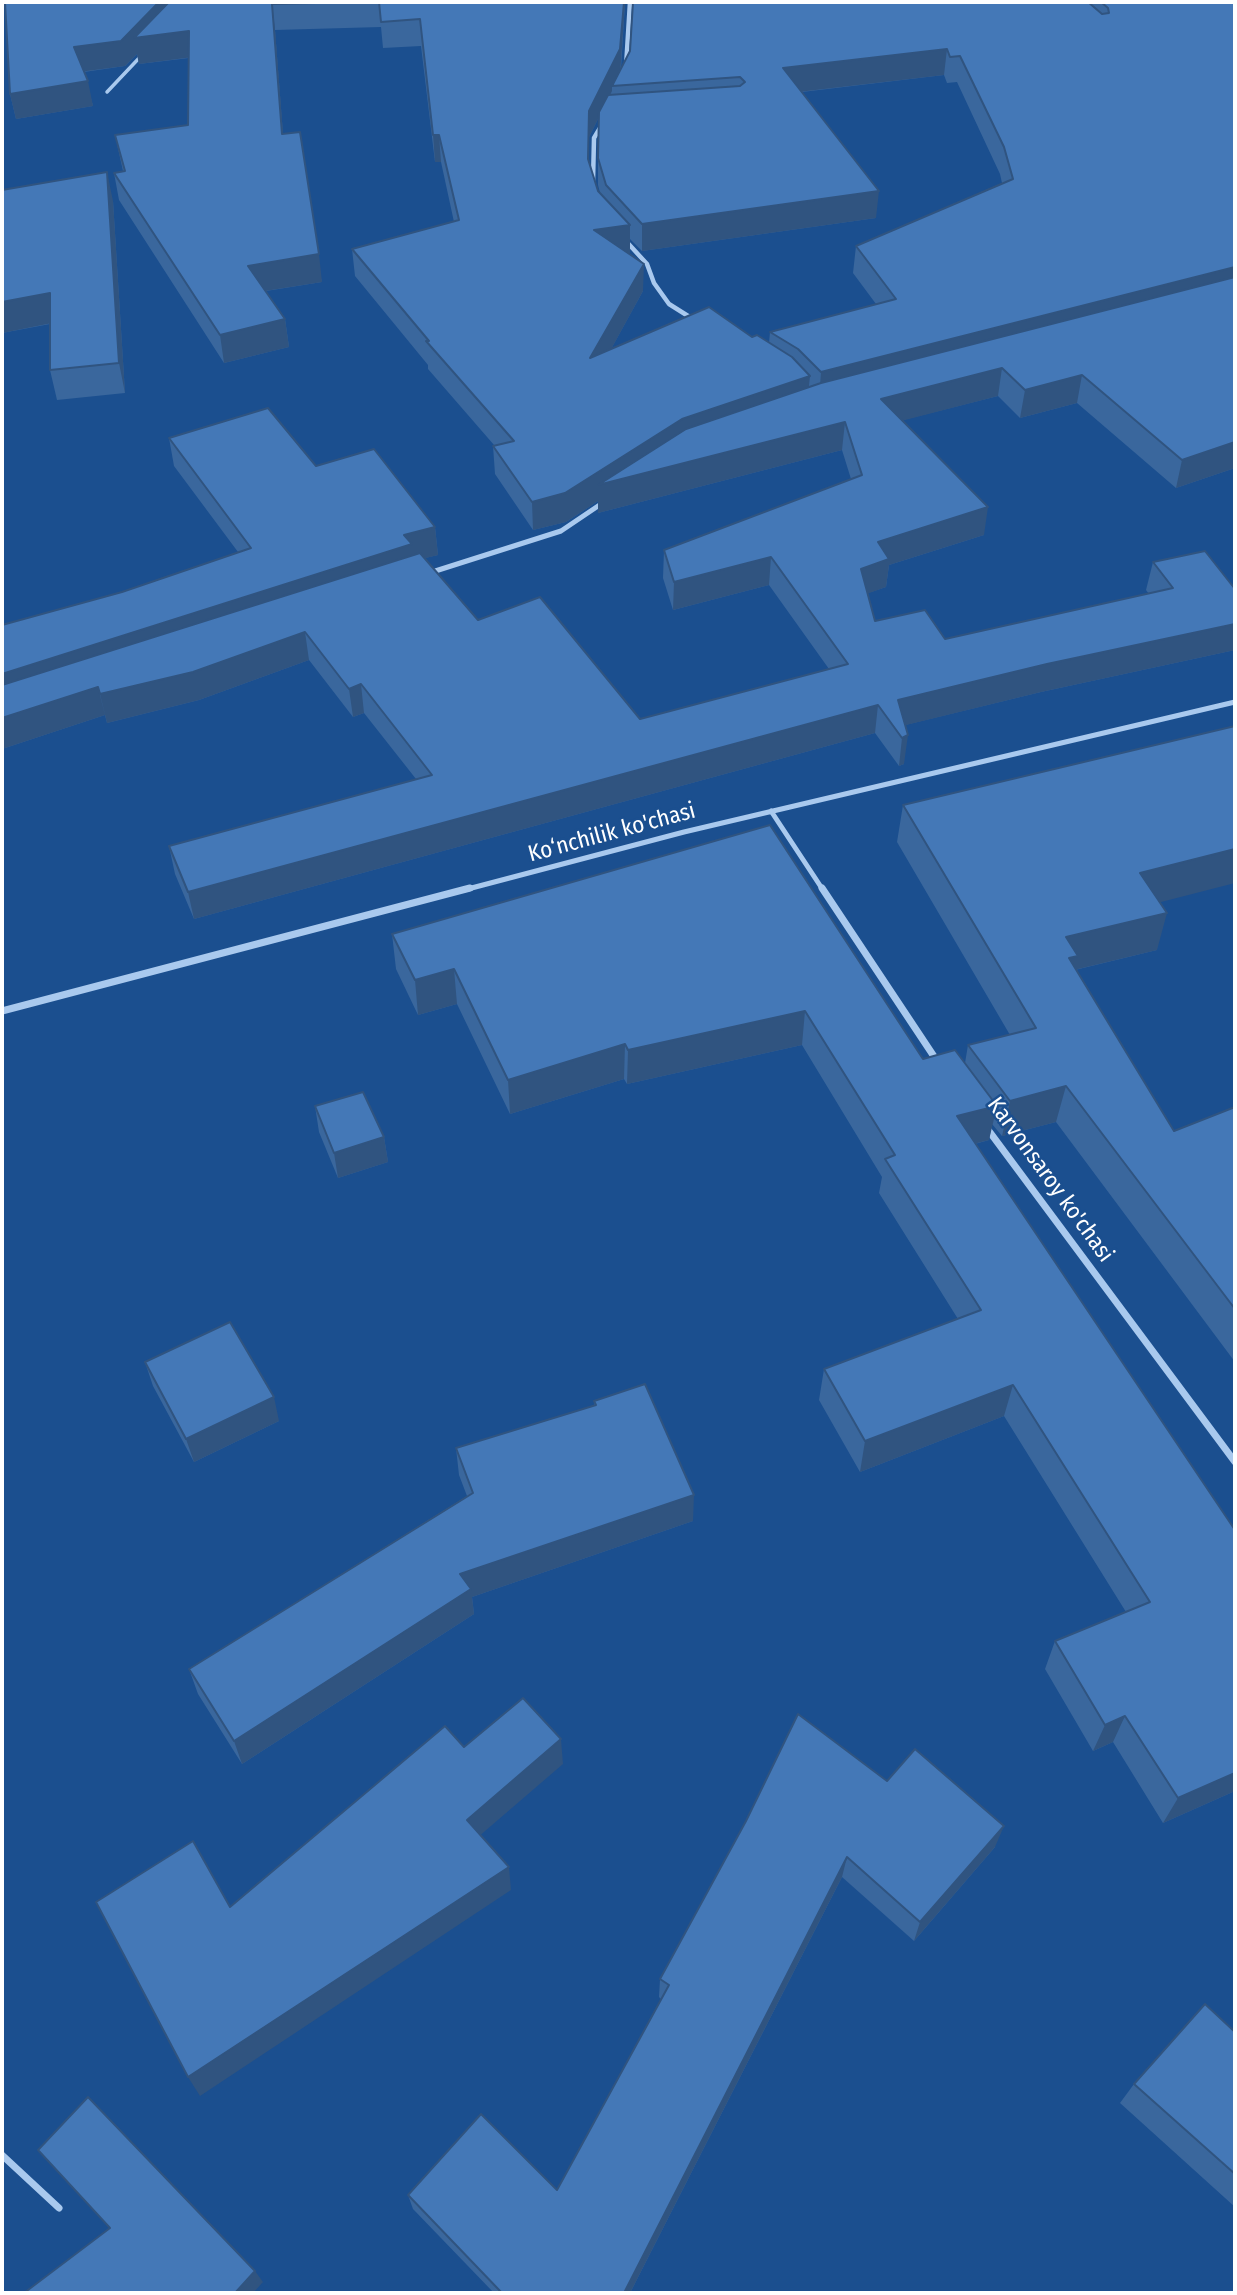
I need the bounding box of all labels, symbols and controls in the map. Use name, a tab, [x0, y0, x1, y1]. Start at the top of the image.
street label: Ko‘nchilik ko'chasi	[525, 797, 699, 869]
street label: Karvonsaroy ko'chasi	[981, 1092, 1119, 1268]

